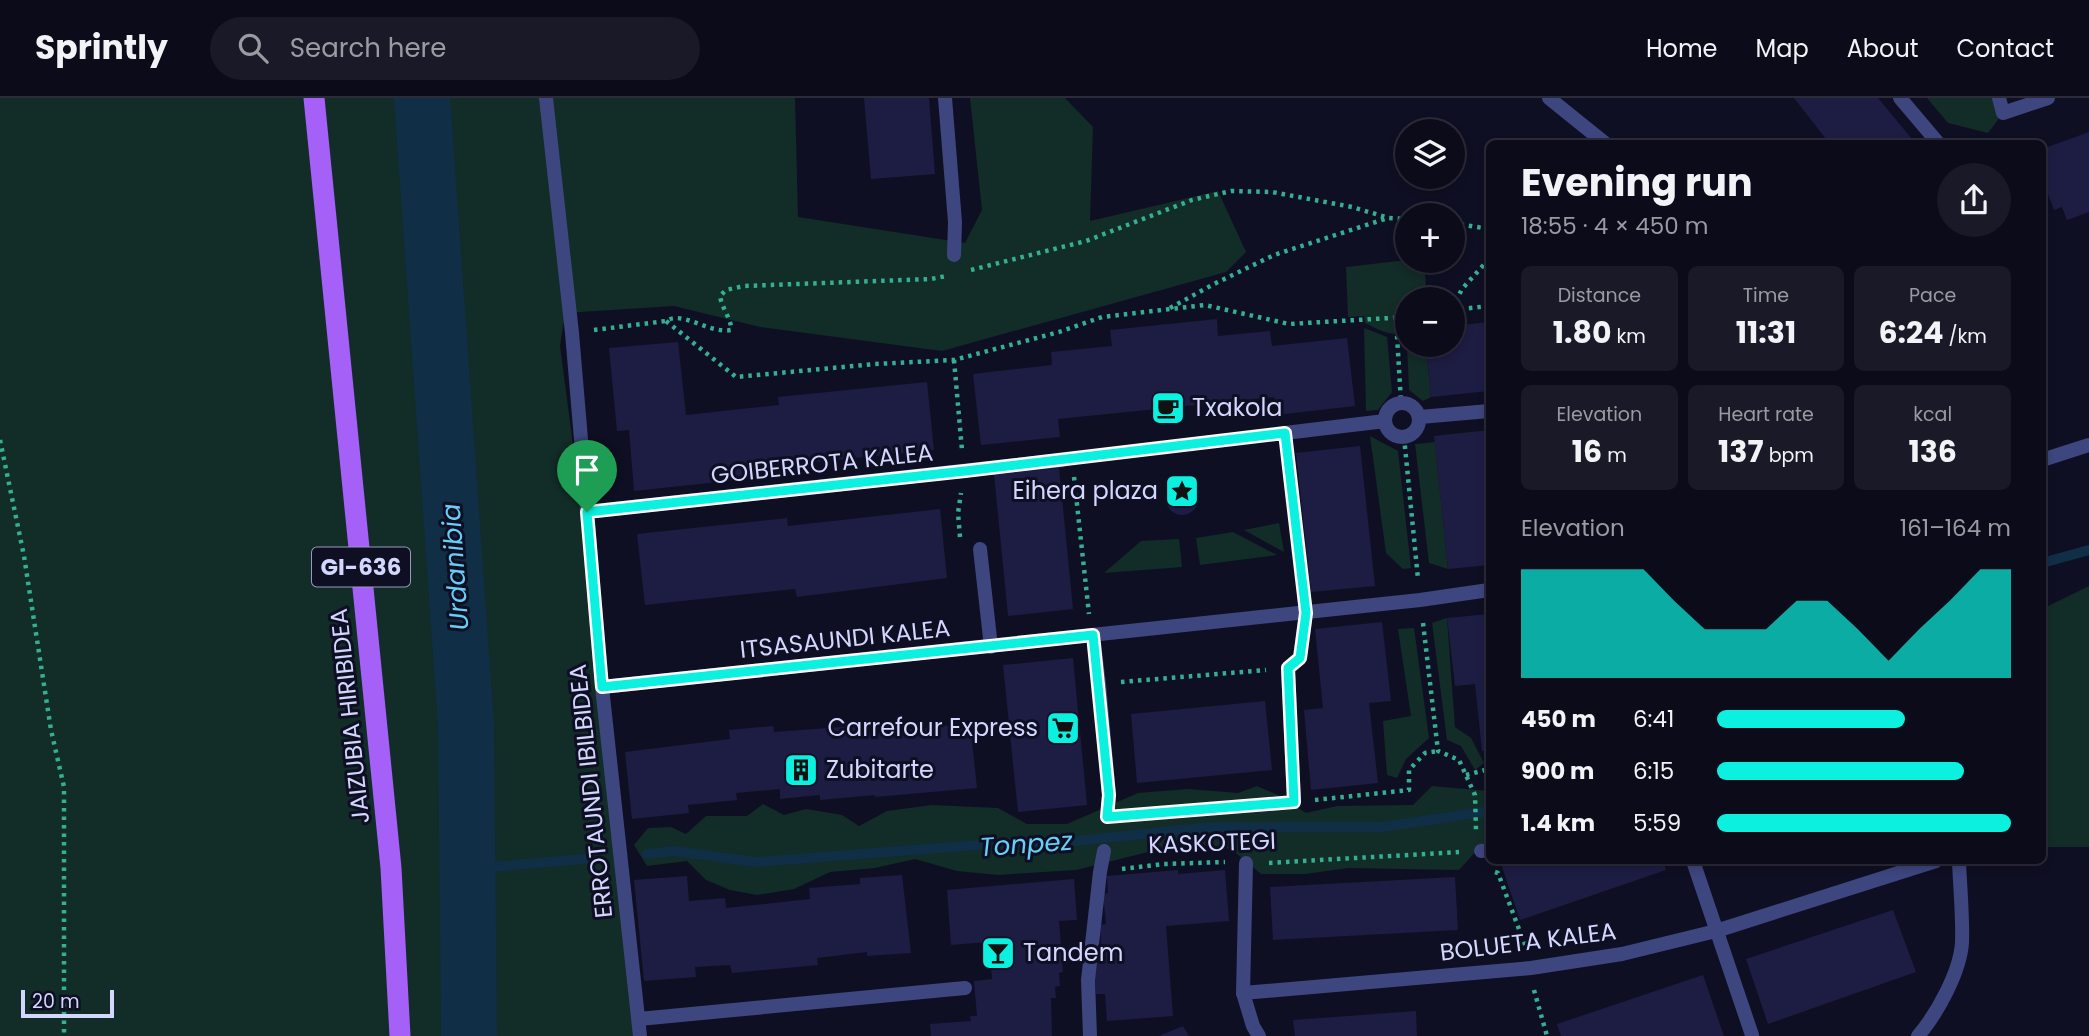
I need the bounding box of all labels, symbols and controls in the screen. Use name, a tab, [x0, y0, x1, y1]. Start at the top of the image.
search box	[210, 17, 700, 80]
text: Sprintly	[35, 24, 168, 71]
icon: search	[234, 29, 272, 67]
text: Search here	[290, 30, 446, 66]
text: Home	[1646, 32, 1718, 65]
text: Map	[1756, 32, 1809, 65]
text: About	[1847, 32, 1918, 65]
text: Contact	[1956, 32, 2054, 65]
map controls	[1395, 119, 1465, 357]
button: layers	[1395, 119, 1465, 189]
text: Evening run	[1521, 156, 1753, 209]
button: share	[1937, 163, 2011, 237]
button: +	[1395, 203, 1465, 273]
text: 18:55 · 4 × 450 m	[1521, 210, 1709, 242]
text: Distance	[1558, 282, 1641, 309]
text: Time	[1743, 282, 1789, 309]
text: Pace	[1909, 282, 1956, 309]
button: −	[1395, 287, 1465, 357]
text: 1.80	[1553, 311, 1611, 354]
text: 11:31	[1736, 311, 1796, 354]
text: 6:24	[1878, 311, 1943, 354]
text: km	[1611, 323, 1646, 350]
text: /km	[1943, 323, 1987, 350]
cafe icon: Txakola	[1149, 389, 1187, 427]
place label: Txakola	[1192, 391, 1283, 424]
text: Elevation	[1557, 401, 1642, 428]
text: Heart rate	[1718, 401, 1814, 428]
text: kcal	[1913, 401, 1952, 428]
text: 16	[1572, 430, 1602, 473]
text: 137	[1718, 430, 1764, 473]
text: 136	[1908, 430, 1957, 473]
street label: GOIBERROTA KALEA	[709, 435, 935, 492]
pin	[557, 440, 617, 512]
text: m	[1602, 442, 1627, 469]
text: bpm	[1764, 442, 1814, 469]
icon: arrive	[568, 451, 606, 489]
place icon: Eihera plaza	[1163, 472, 1201, 510]
place label: Eihera plaza	[1012, 474, 1158, 507]
water label: Urdanibia	[433, 502, 477, 632]
text: Elevation	[1521, 512, 1625, 544]
text: 161–164 m	[1900, 512, 2011, 544]
road number: GI-636	[312, 547, 410, 587]
street label: JAIZUBIA HIRIBIDEA	[322, 607, 377, 825]
street label: ITSASAUNDI KALEA	[738, 611, 952, 666]
street label: ERROTAUNDI IBILBIDEA	[561, 663, 620, 920]
text: 450 m	[1521, 703, 1596, 735]
text: 6:41	[1633, 703, 1674, 735]
supermarket icon: Carrefour Express	[1044, 709, 1082, 747]
place label: Carrefour Express	[828, 711, 1038, 744]
building icon: Zubitarte	[782, 751, 820, 789]
place label: Zubitarte	[826, 753, 934, 786]
text: 900 m	[1521, 755, 1594, 787]
text: 6:15	[1633, 755, 1674, 787]
text: 1.4 km	[1521, 807, 1595, 839]
text: 5:59	[1633, 807, 1681, 839]
water label: Tonpez	[978, 823, 1074, 865]
street label: KASKOTEGI	[1148, 824, 1276, 861]
street label: BOLUETA KALEA	[1438, 914, 1618, 969]
bar icon: Tandem	[979, 934, 1017, 972]
place label: Tandem	[1023, 936, 1123, 969]
scale bar	[21, 987, 114, 1019]
text: 20 m	[32, 988, 80, 1015]

